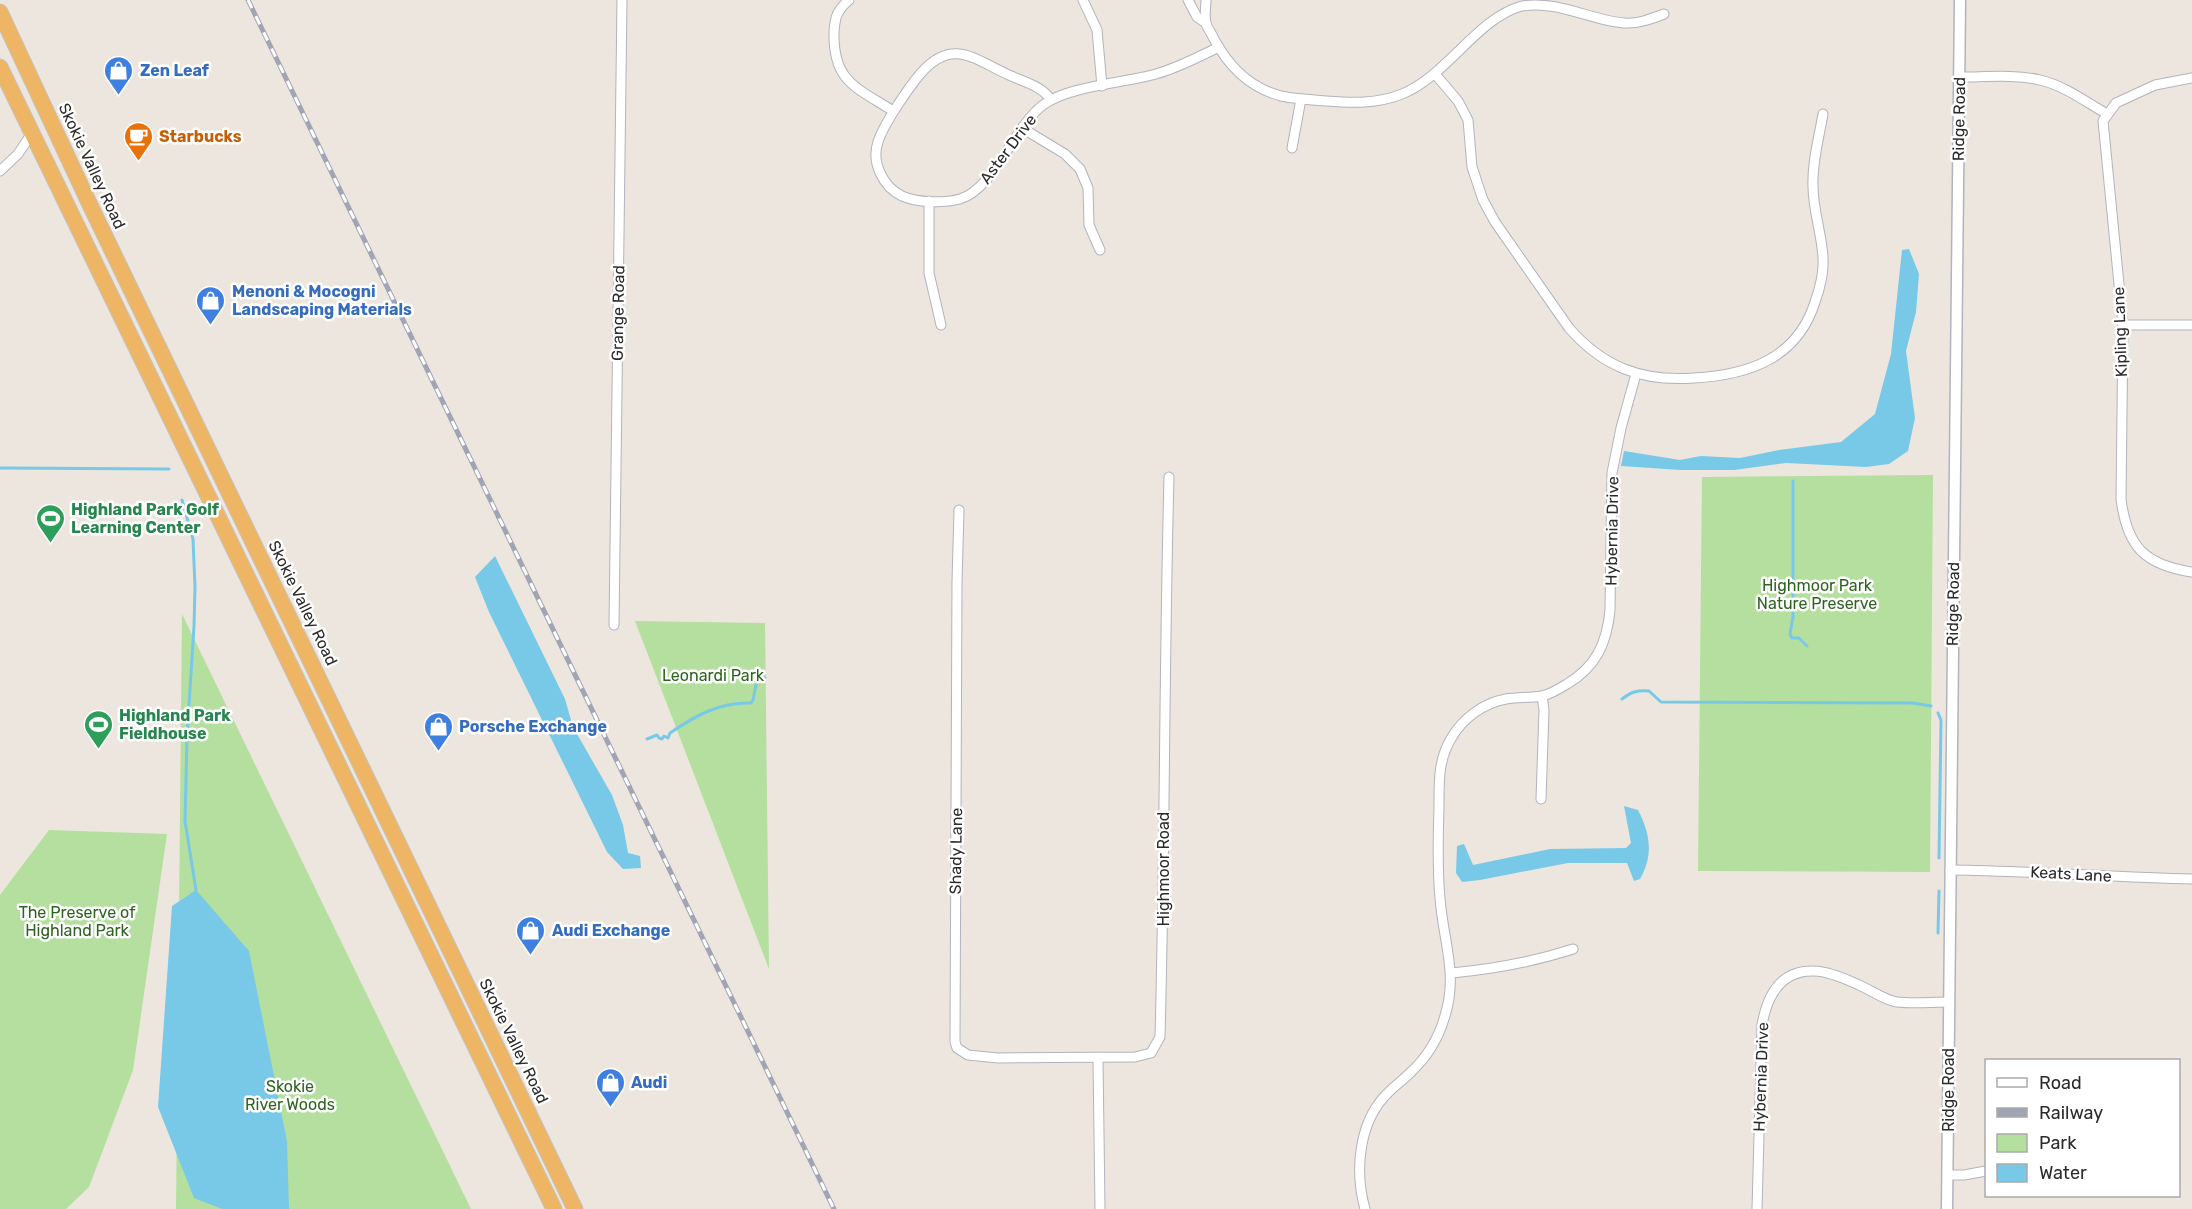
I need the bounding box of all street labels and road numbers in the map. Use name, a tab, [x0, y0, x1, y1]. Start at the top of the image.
street label: Ridge Road	[1949, 77, 1969, 161]
street label: Skokie Valley Road	[55, 100, 129, 232]
street label: Aster Drive	[976, 110, 1040, 188]
street label: Grange Road	[608, 265, 628, 361]
street label: Kipling Lane	[2109, 286, 2131, 378]
street label: Hybernia Drive	[1602, 476, 1622, 586]
street label: Skokie Valley Road	[265, 537, 341, 669]
street label: Ridge Road	[1943, 562, 1963, 646]
street label: Shady Lane	[946, 807, 966, 895]
street label: Highmoor Road	[1154, 812, 1173, 926]
street label: Keats Lane	[2030, 862, 2112, 886]
street label: Skokie Valley Road	[476, 975, 552, 1107]
street label: Hybernia Drive	[1750, 1022, 1772, 1132]
street label: Ridge Road	[1939, 1048, 1958, 1132]

